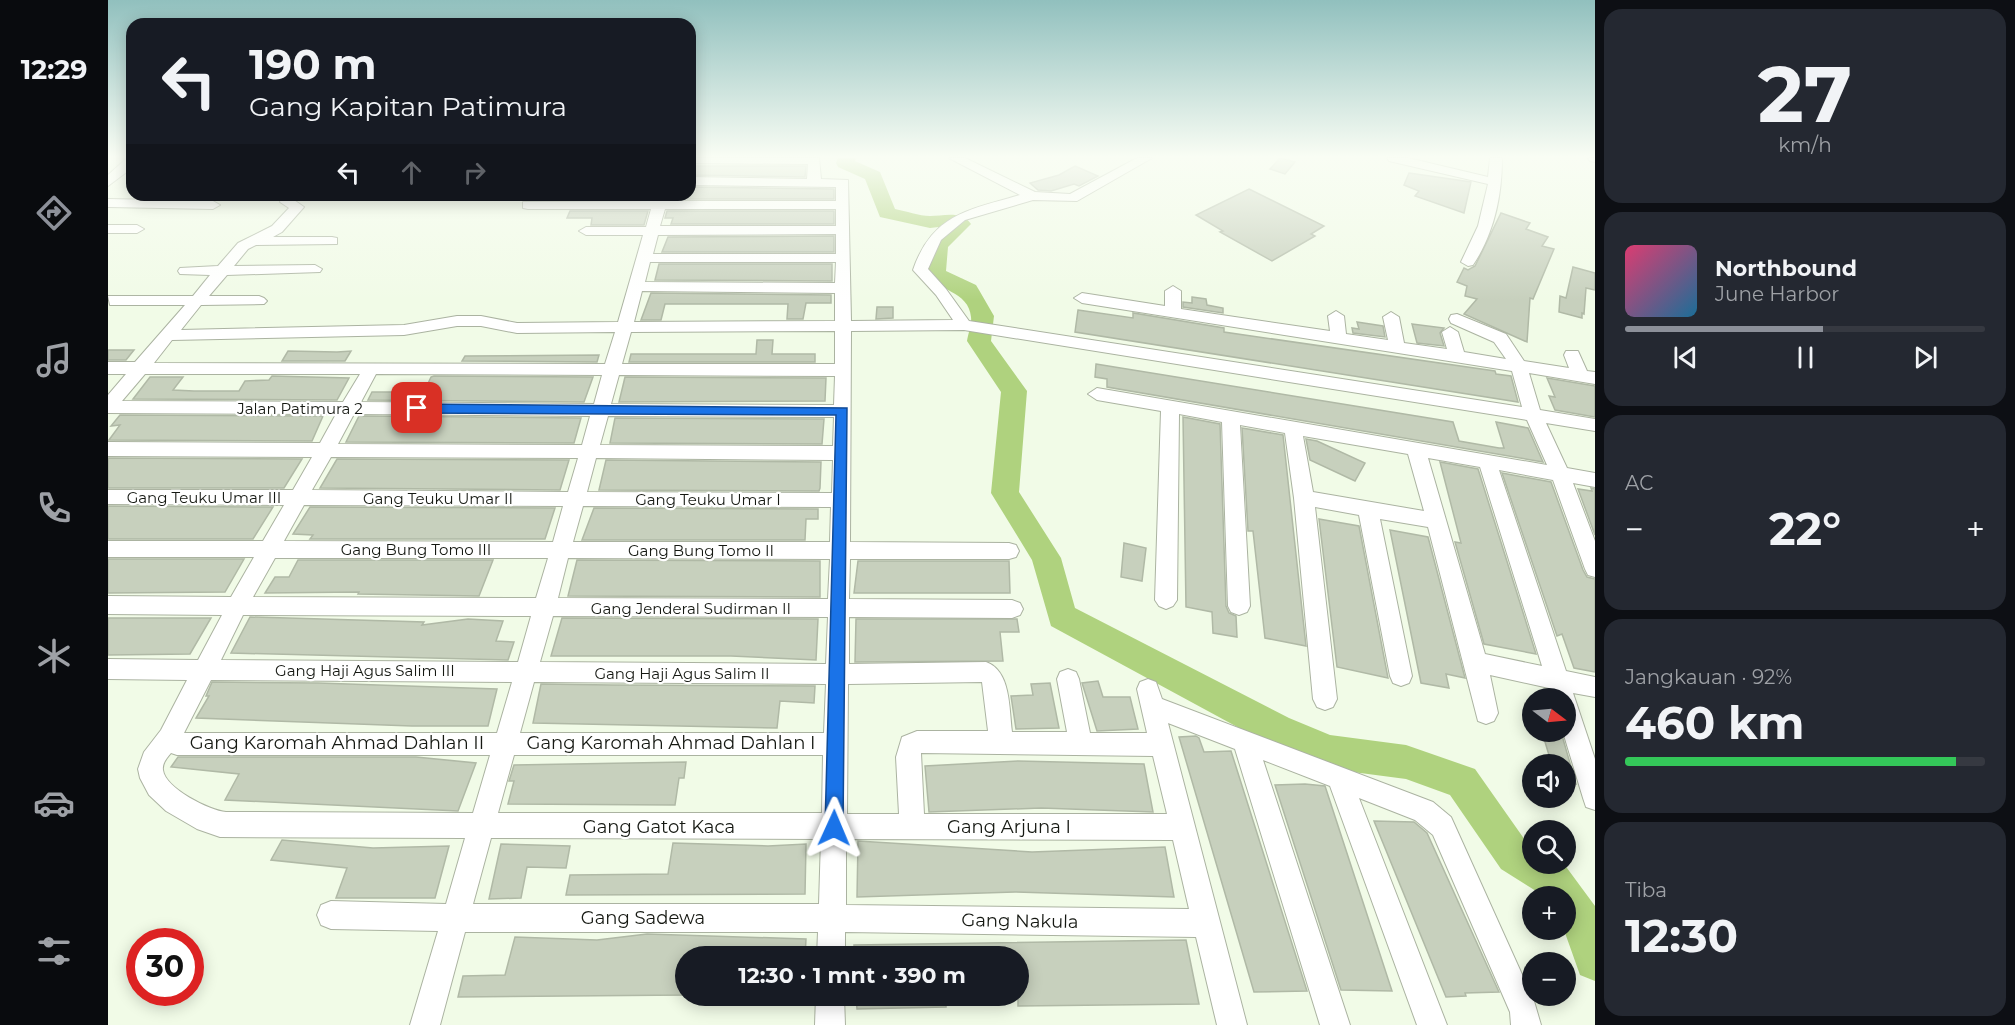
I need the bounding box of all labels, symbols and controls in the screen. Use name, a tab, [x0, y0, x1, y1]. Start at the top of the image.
text: 190 m	[249, 38, 377, 90]
icon: left	[150, 42, 228, 120]
text: 27	[1758, 46, 1852, 142]
text: 12:29	[21, 53, 87, 86]
text: Gang Kapitan Patimura	[249, 90, 567, 123]
text: km/h	[1778, 133, 1832, 157]
icon: left	[332, 156, 365, 189]
icon: ahead	[395, 156, 428, 189]
icon: right	[458, 156, 491, 189]
icon: directions	[33, 192, 75, 234]
text: Northbound	[1715, 255, 1857, 282]
text: June Harbor	[1715, 282, 1839, 306]
icon: music	[33, 339, 75, 381]
icon: previous	[1669, 341, 1702, 374]
icon: pause	[1789, 341, 1822, 374]
icon: next	[1909, 341, 1942, 374]
pin	[391, 382, 442, 433]
icon: arrive	[400, 391, 433, 424]
street label: Jalan Patimura 2	[236, 399, 363, 418]
text: AC	[1625, 471, 1653, 495]
icon: phone	[33, 487, 75, 529]
street label: Gang Teuku Umar III	[127, 488, 281, 507]
street label: Gang Teuku Umar II	[363, 489, 513, 508]
street label: Gang Teuku Umar I	[635, 490, 781, 509]
text: 22°	[1769, 501, 1841, 556]
text: −	[1625, 509, 1644, 549]
text: +	[1966, 509, 1985, 549]
street label: Gang Bung Tomo III	[341, 540, 491, 559]
street label: Gang Bung Tomo II	[628, 541, 774, 560]
street label: Gang Jenderal Sudirman II	[591, 599, 791, 618]
icon: climate	[33, 635, 75, 677]
street label: Gang Haji Agus Salim III	[275, 661, 455, 680]
street label: Gang Haji Agus Salim II	[594, 664, 770, 683]
text: Jangkauan · 92%	[1625, 665, 1792, 689]
north arrow	[1522, 688, 1576, 742]
map controls	[1522, 688, 1576, 1006]
text: 460 km	[1625, 695, 1804, 750]
street label: Gang Karomah Ahmad Dahlan II	[190, 732, 484, 754]
street label: Gang Karomah Ahmad Dahlan I	[527, 732, 815, 754]
button: sound	[1522, 754, 1576, 808]
icon: car	[33, 782, 75, 824]
position arrow	[802, 796, 866, 860]
street label: Gang Gatot Kaca	[583, 816, 735, 838]
street label: Gang Arjuna I	[947, 816, 1071, 838]
button: search	[1522, 820, 1576, 874]
text: Tiba	[1625, 878, 1667, 902]
button: +	[1522, 886, 1576, 940]
street label: Gang Sadewa	[581, 907, 705, 929]
text: 12:30	[1625, 908, 1738, 963]
street label: Gang Nakula	[961, 909, 1079, 933]
speed limit sign: 30	[126, 928, 204, 1006]
icon: filters	[33, 930, 75, 972]
button: −	[1522, 952, 1576, 1006]
text: 12:30 · 1 mnt · 390 m	[738, 962, 966, 989]

